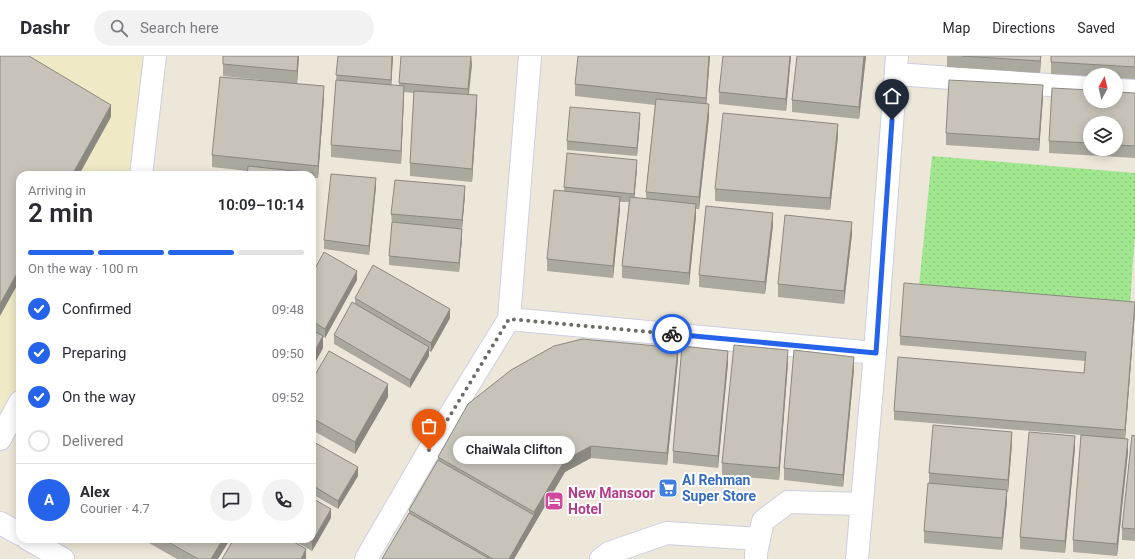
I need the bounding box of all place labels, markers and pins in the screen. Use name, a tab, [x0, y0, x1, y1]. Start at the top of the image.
pin	[875, 79, 909, 120]
pin	[412, 409, 446, 450]
callout: ChaiWala Clifton	[453, 436, 575, 464]
place label: Al Rehman Super Store	[682, 472, 757, 504]
supermarket icon: Al Rehman Super Store	[657, 477, 679, 499]
place label: New Mansoor Hotel	[568, 485, 655, 517]
hotel icon: New Mansoor Hotel	[543, 490, 565, 512]

